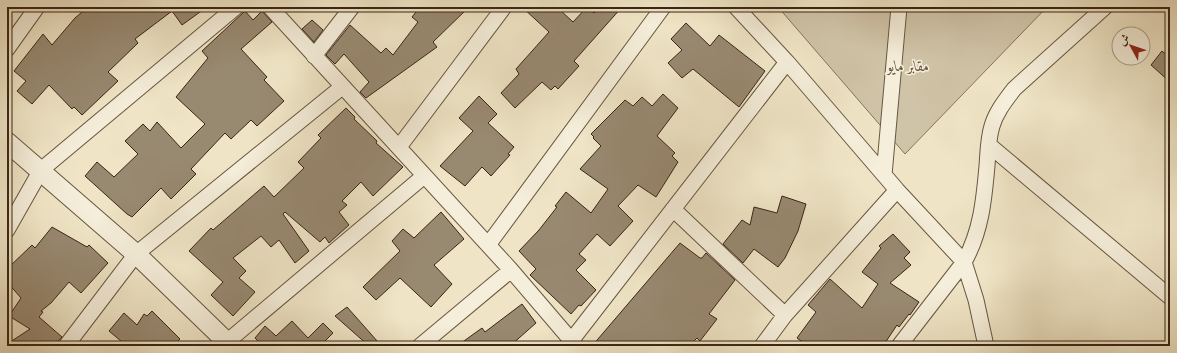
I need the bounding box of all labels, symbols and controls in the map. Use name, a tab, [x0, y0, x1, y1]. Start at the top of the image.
north arrow	[1111, 26, 1151, 66]
text: ش	[1115, 31, 1132, 48]
park label: مقابر مايو	[886, 57, 929, 75]

